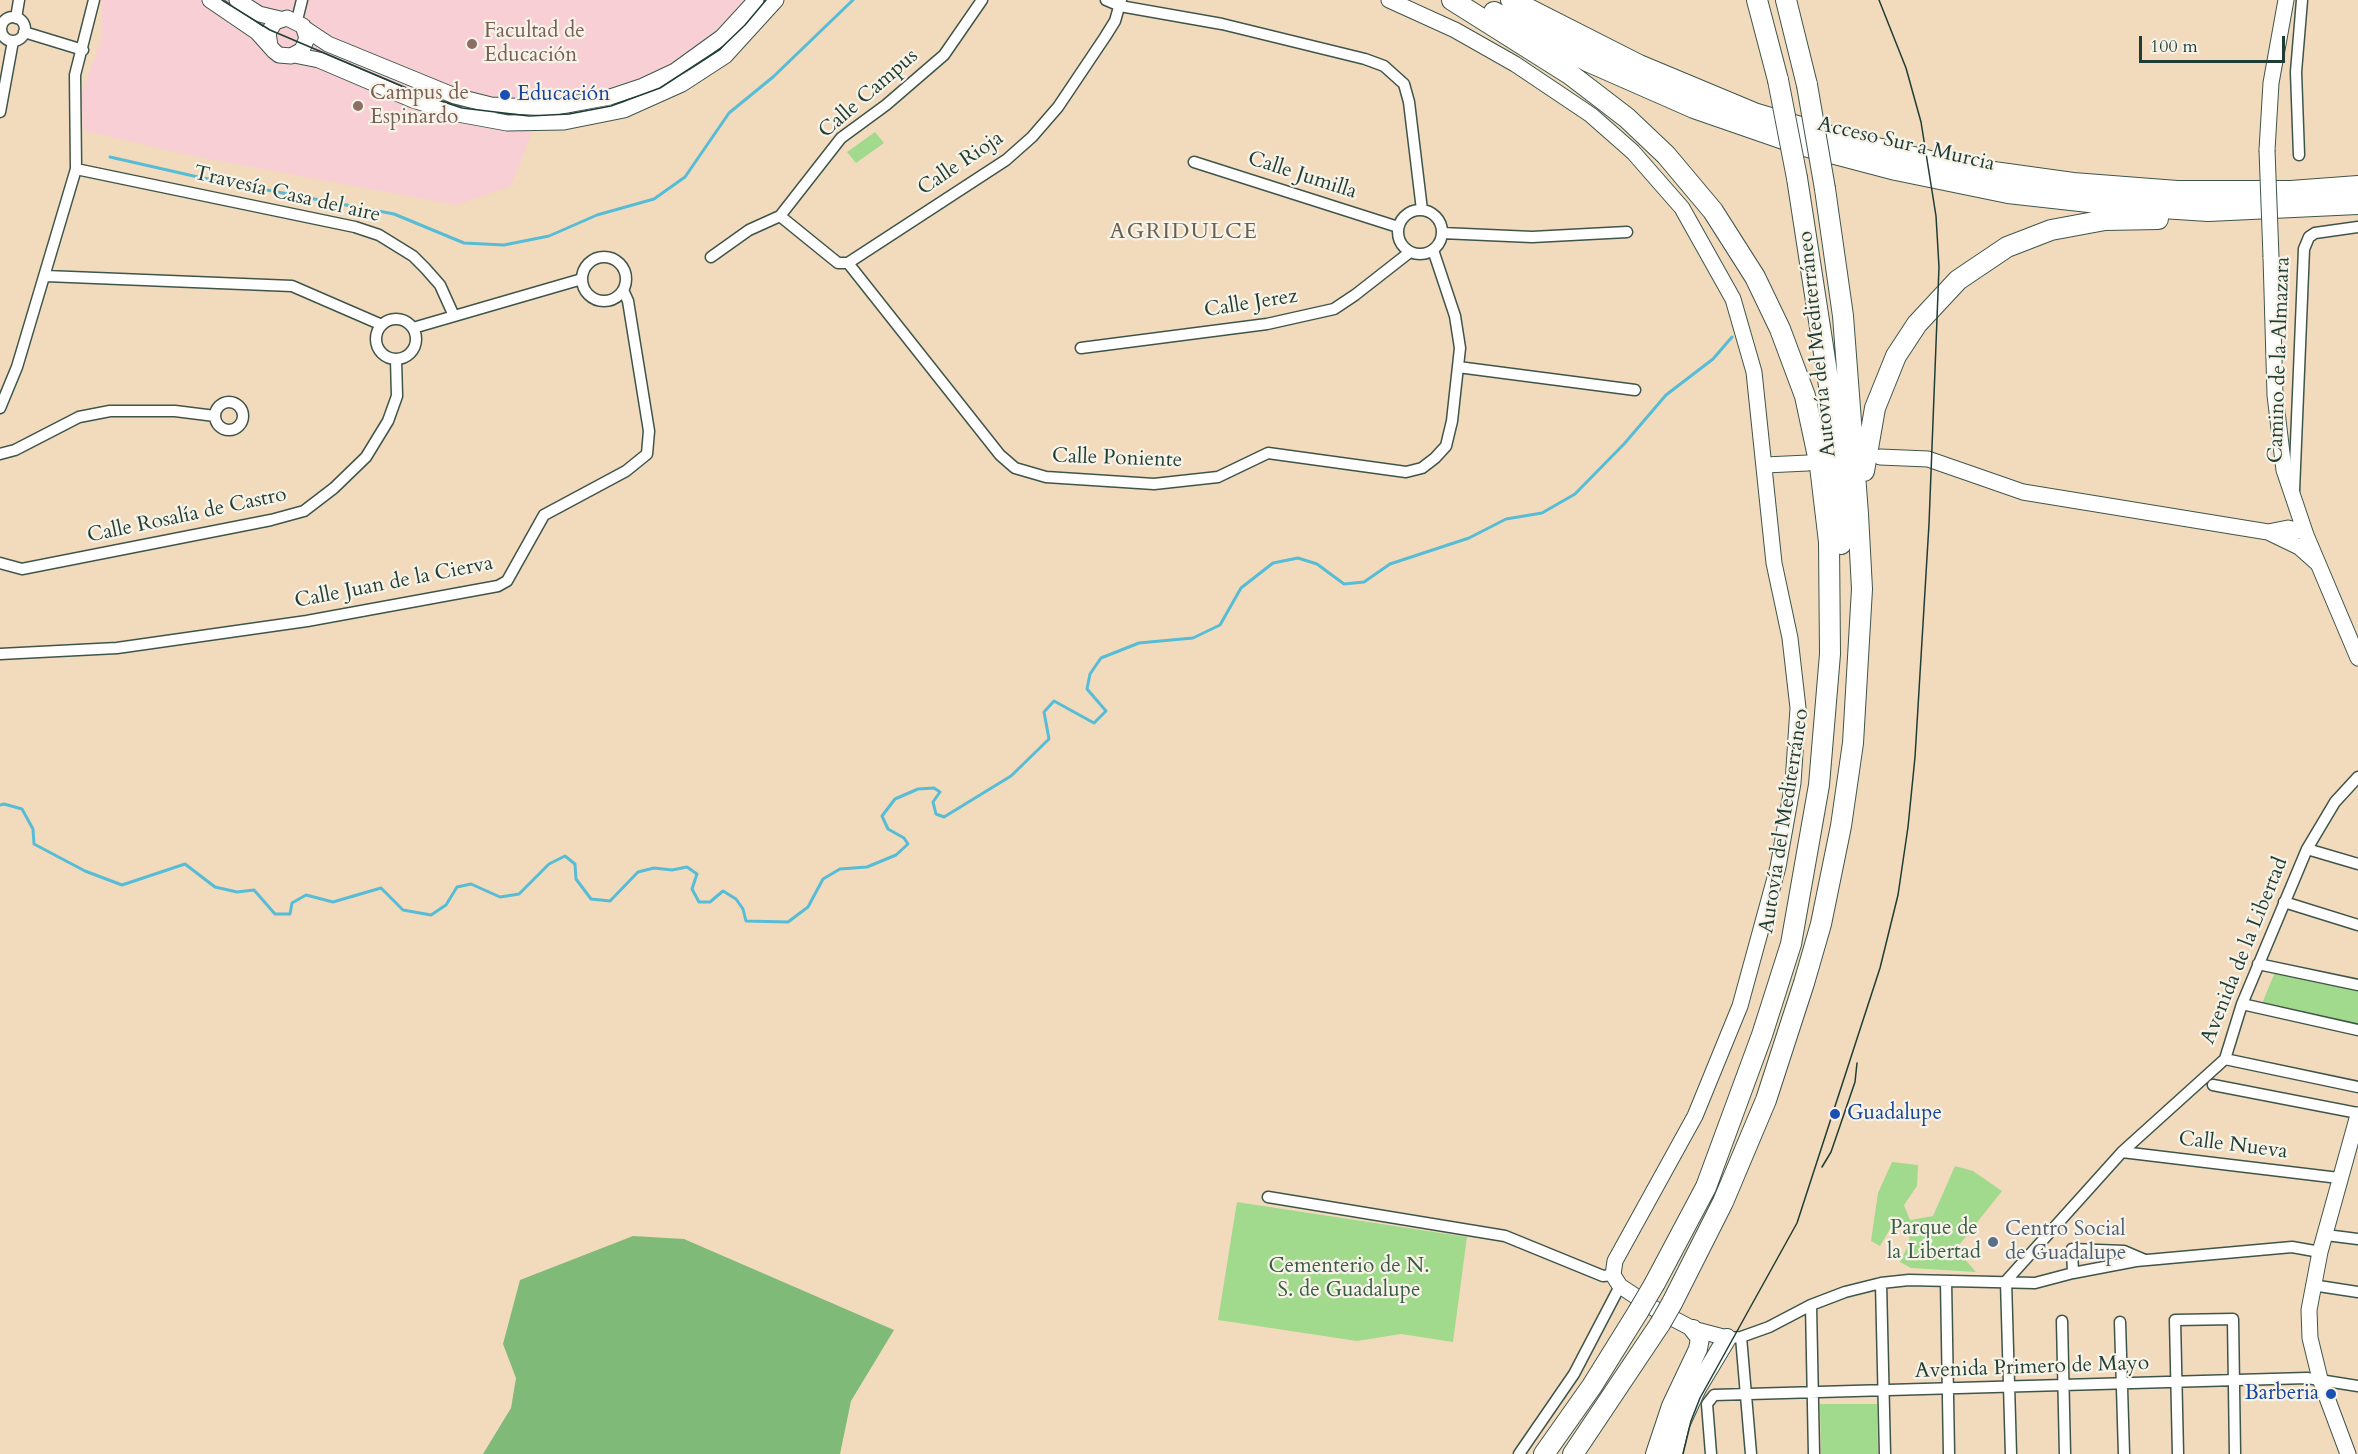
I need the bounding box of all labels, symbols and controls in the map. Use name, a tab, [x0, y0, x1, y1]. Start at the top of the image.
place label: Facultad de Educación	[484, 19, 585, 69]
scale bar	[2142, 24, 2288, 62]
text: 100 m	[2150, 34, 2198, 59]
marker: Facultad de Educación	[465, 37, 479, 51]
street label: Calle Campus	[814, 44, 924, 144]
place label: Campus de Espinardo	[370, 81, 469, 131]
place label: Educación	[517, 82, 610, 108]
marker: Educación	[498, 88, 512, 102]
marker: Campus de Espinardo	[351, 99, 365, 113]
street label: Acceso Sur a Murcia	[1815, 112, 1997, 178]
street label: Calle Rioja	[913, 126, 1009, 202]
street label: Calle Jumilla	[1244, 147, 1360, 205]
street label: Travesía Casa del aire	[191, 161, 383, 229]
district label: AGRIDULCE	[1110, 220, 1258, 246]
street label: Autovía del Mediterráneo	[1794, 230, 1842, 458]
street label: Camino de la Almazara	[2264, 256, 2296, 464]
street label: Calle Jerez	[1203, 284, 1299, 324]
street label: Calle Poniente	[1051, 444, 1183, 474]
street label: Calle Rosalía de Castro	[85, 483, 289, 549]
street label: Calle Juan de la Cierva	[293, 551, 495, 615]
street label: Autovía del Mediterráneo	[1755, 707, 1815, 935]
street label: Avenida de la Libertad	[2196, 854, 2294, 1048]
place label: Guadalupe	[1847, 1101, 1942, 1127]
marker: Guadalupe	[1828, 1107, 1842, 1121]
street label: Calle Nueva	[2177, 1127, 2289, 1165]
park label: Parque de la Libertad	[1887, 1216, 1981, 1266]
place label: Centro Social de Guadalupe	[2005, 1217, 2126, 1267]
marker: Centro Social de Guadalupe	[1986, 1235, 2000, 1249]
park label: Cementerio de N. S. de Guadalupe	[1268, 1254, 1430, 1304]
street label: Avenida Primero de Mayo	[1914, 1351, 2150, 1385]
place label: Barberia	[2245, 1381, 2319, 1407]
marker: Barberia	[2324, 1387, 2338, 1401]

